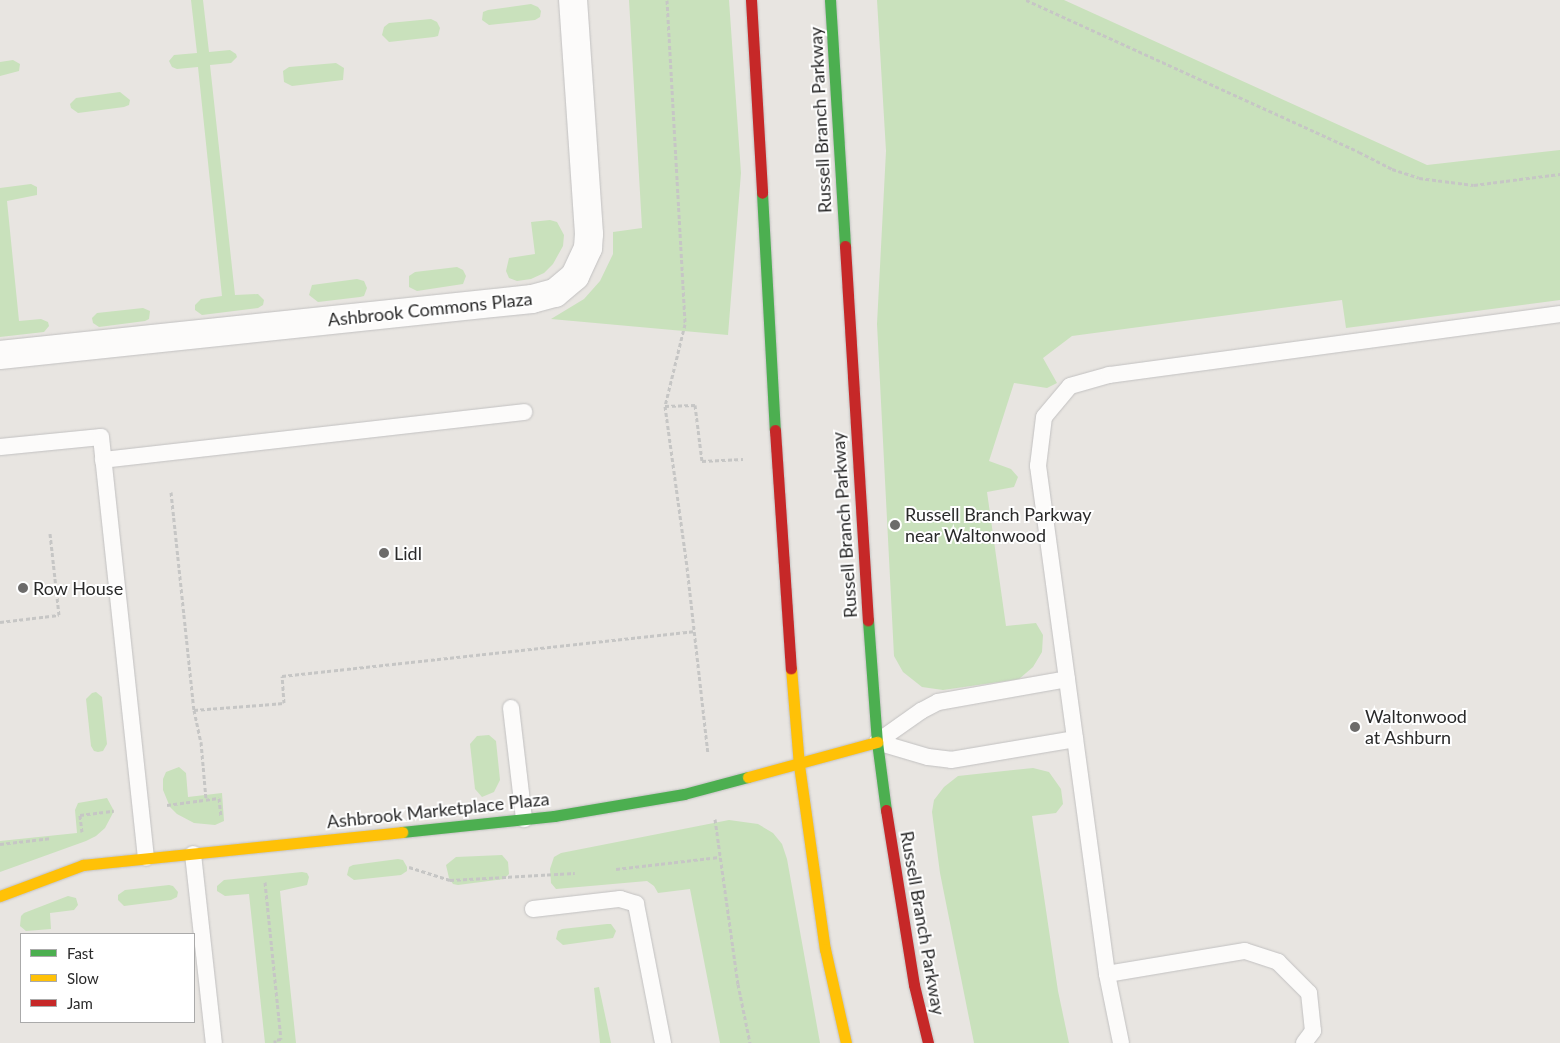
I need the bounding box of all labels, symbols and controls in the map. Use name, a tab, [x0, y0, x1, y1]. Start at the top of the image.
street label: Russell Branch Parkway	[804, 26, 836, 214]
street label: Ashbrook Commons Plaza	[327, 288, 533, 330]
street label: Russell Branch Parkway	[827, 431, 861, 619]
place label: Russell Branch Parkway near Waltonwood	[905, 504, 1091, 546]
marker: Russell Branch Parkway near Waltonwood	[889, 519, 901, 531]
place label: Lidl	[394, 542, 422, 564]
marker: Lidl	[378, 547, 390, 559]
place label: Row House	[33, 577, 124, 599]
marker: Row House	[17, 582, 29, 594]
place label: Waltonwood at Ashburn	[1365, 706, 1467, 749]
marker: Waltonwood at Ashburn	[1349, 721, 1361, 733]
street label: Ashbrook Marketplace Plaza	[326, 788, 550, 832]
street label: Russell Branch Parkway	[896, 829, 950, 1017]
legend	[20, 933, 195, 1023]
text: Fast	[67, 944, 94, 962]
text: Slow	[67, 969, 99, 987]
text: Jam	[67, 994, 93, 1012]

